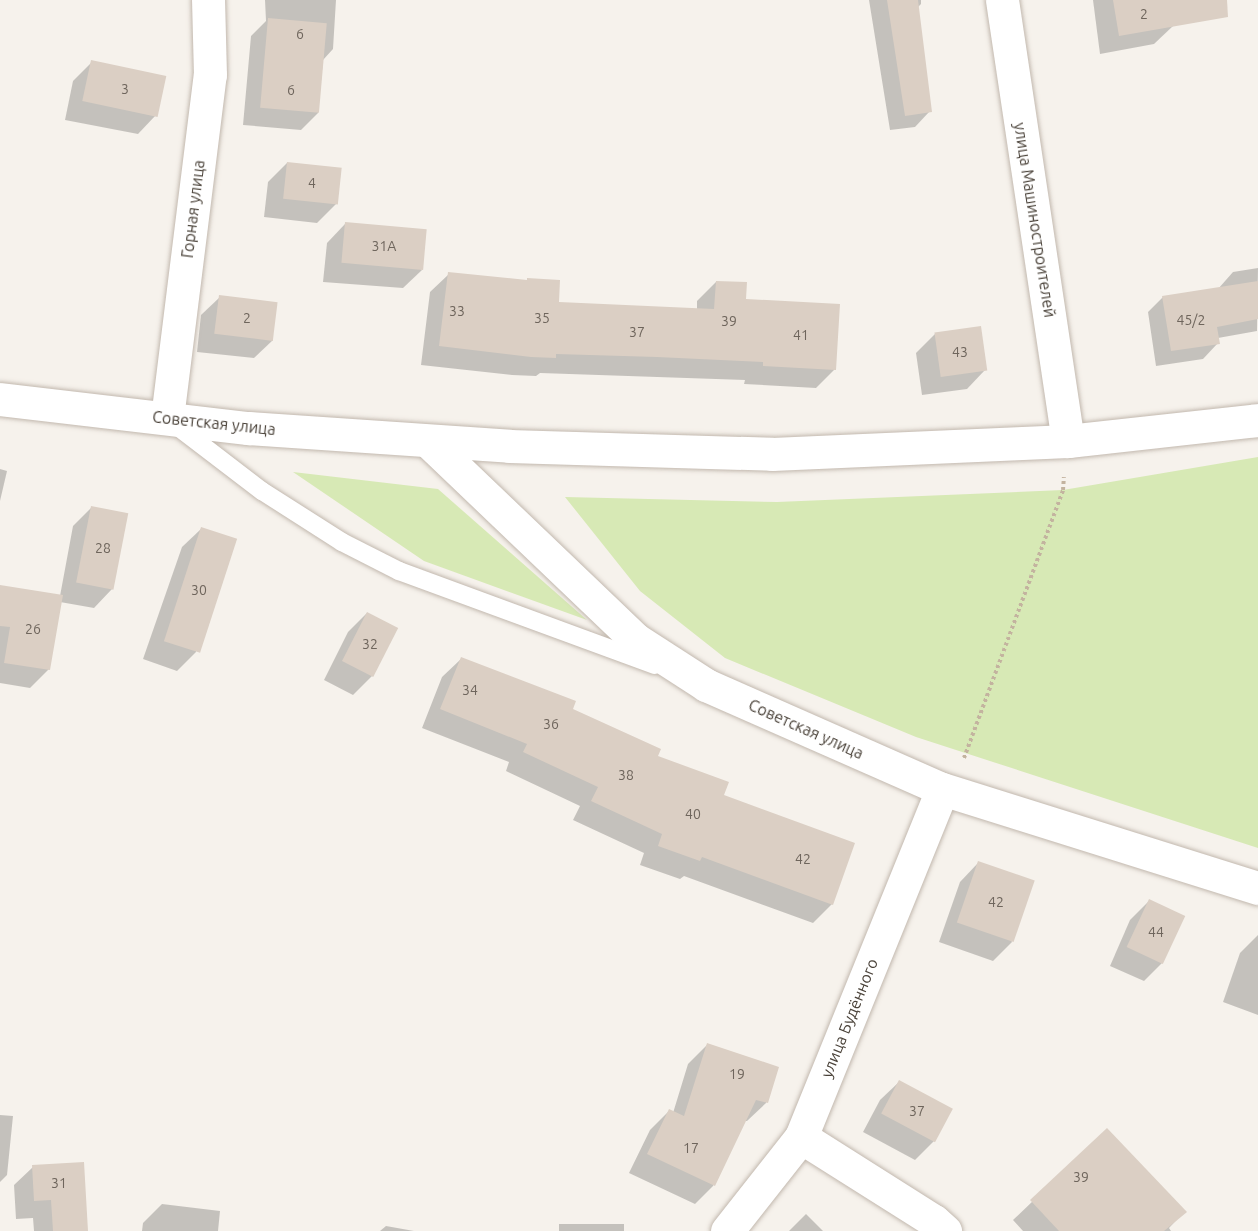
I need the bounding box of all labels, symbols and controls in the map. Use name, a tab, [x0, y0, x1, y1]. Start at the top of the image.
house number: 2	[1140, 6, 1148, 22]
house number: 6	[296, 26, 304, 42]
house number: 3	[121, 81, 129, 97]
house number: 6	[287, 82, 295, 98]
street label: улица Машиностроителей	[1010, 121, 1060, 319]
street label: Горная улица	[177, 159, 209, 259]
house number: 4	[308, 175, 316, 191]
house number: 31А	[372, 238, 396, 254]
house number: 33	[449, 303, 465, 319]
house number: 2	[243, 310, 251, 326]
house number: 35	[534, 310, 550, 326]
house number: 45/2	[1177, 312, 1205, 328]
house number: 39	[721, 313, 737, 329]
house number: 37	[629, 324, 645, 340]
house number: 41	[793, 327, 809, 343]
house number: 43	[952, 344, 968, 360]
street label: Советская улица	[151, 407, 277, 439]
house number: 28	[95, 540, 111, 556]
house number: 30	[191, 582, 207, 598]
house number: 26	[25, 621, 41, 637]
house number: 32	[362, 636, 378, 652]
house number: 34	[462, 682, 478, 698]
street label: Советская улица	[746, 695, 866, 763]
house number: 36	[543, 716, 559, 732]
house number: 38	[618, 767, 634, 783]
house number: 40	[685, 806, 701, 822]
house number: 42	[795, 851, 811, 867]
house number: 42	[988, 894, 1004, 910]
house number: 44	[1148, 924, 1164, 940]
street label: улица Будённого	[816, 956, 882, 1080]
house number: 19	[729, 1066, 745, 1082]
house number: 37	[909, 1103, 925, 1119]
house number: 17	[683, 1140, 699, 1156]
house number: 39	[1073, 1169, 1089, 1185]
house number: 31	[51, 1175, 67, 1191]

